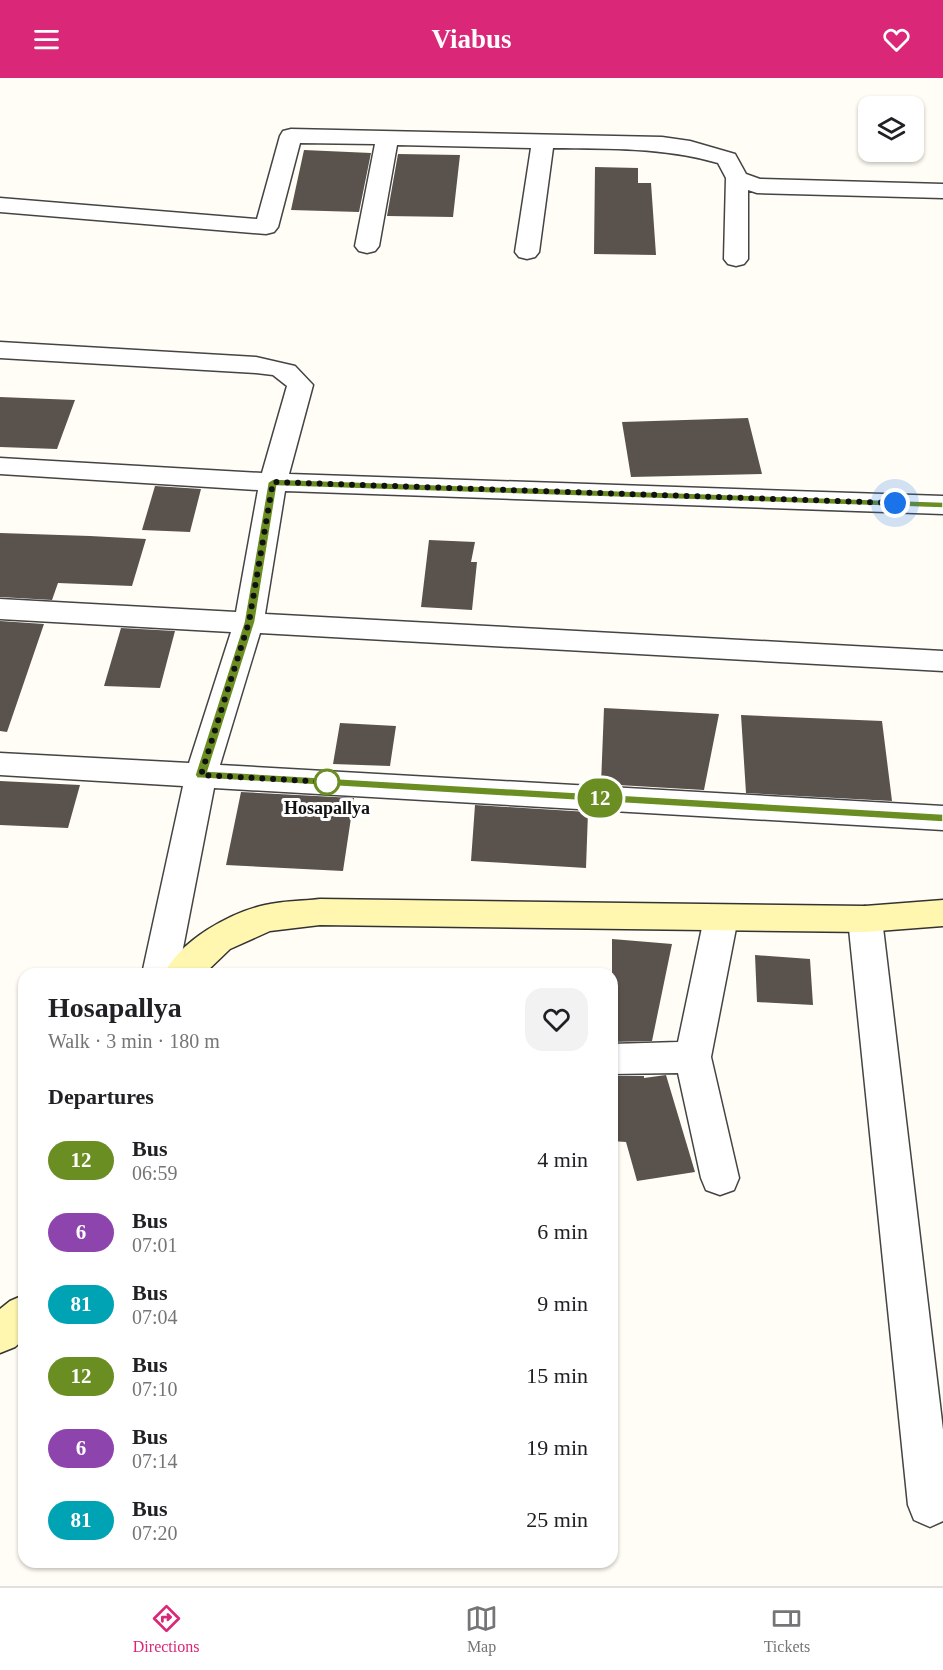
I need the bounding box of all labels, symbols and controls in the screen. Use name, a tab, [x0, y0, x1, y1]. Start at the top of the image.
icon: menu	[30, 23, 63, 56]
icon: heart	[880, 23, 913, 56]
text: Viabus	[431, 24, 512, 54]
map controls	[858, 96, 924, 162]
button: layers	[858, 96, 924, 162]
your location	[880, 488, 910, 518]
marker: Hosapallya	[314, 769, 340, 795]
line badge: 12	[573, 778, 627, 818]
text: 12	[590, 786, 611, 810]
place label: Hosapallya	[284, 798, 370, 818]
button: heart	[525, 988, 588, 1051]
text: Hosapallya	[48, 992, 182, 1023]
text: Walk · 3 min · 180 m	[48, 1030, 220, 1052]
text: Departures	[48, 1084, 154, 1109]
text: Bus	[132, 1136, 167, 1161]
text: 4 min	[537, 1147, 588, 1172]
text: 12	[71, 1148, 92, 1172]
text: 06:59	[132, 1162, 178, 1184]
text: Bus	[132, 1208, 167, 1233]
text: 6 min	[537, 1219, 588, 1244]
text: 6	[76, 1220, 86, 1244]
text: 07:01	[132, 1234, 178, 1256]
text: Bus	[132, 1280, 167, 1305]
text: 9 min	[537, 1291, 588, 1316]
text: 81	[71, 1292, 92, 1316]
text: 07:04	[132, 1306, 178, 1328]
text: Bus	[132, 1352, 167, 1377]
text: 15 min	[526, 1363, 588, 1388]
text: 12	[71, 1364, 92, 1388]
text: 07:10	[132, 1378, 178, 1400]
text: Bus	[132, 1424, 167, 1449]
text: 19 min	[526, 1435, 588, 1460]
text: 6	[76, 1436, 86, 1460]
text: 07:14	[132, 1450, 178, 1472]
text: Bus	[132, 1496, 167, 1521]
text: 25 min	[526, 1507, 588, 1532]
text: 81	[71, 1508, 92, 1532]
text: 07:20	[132, 1522, 178, 1544]
tab: Directions	[133, 1602, 199, 1656]
tab: Map	[465, 1602, 498, 1656]
tab: Tickets	[764, 1602, 810, 1656]

